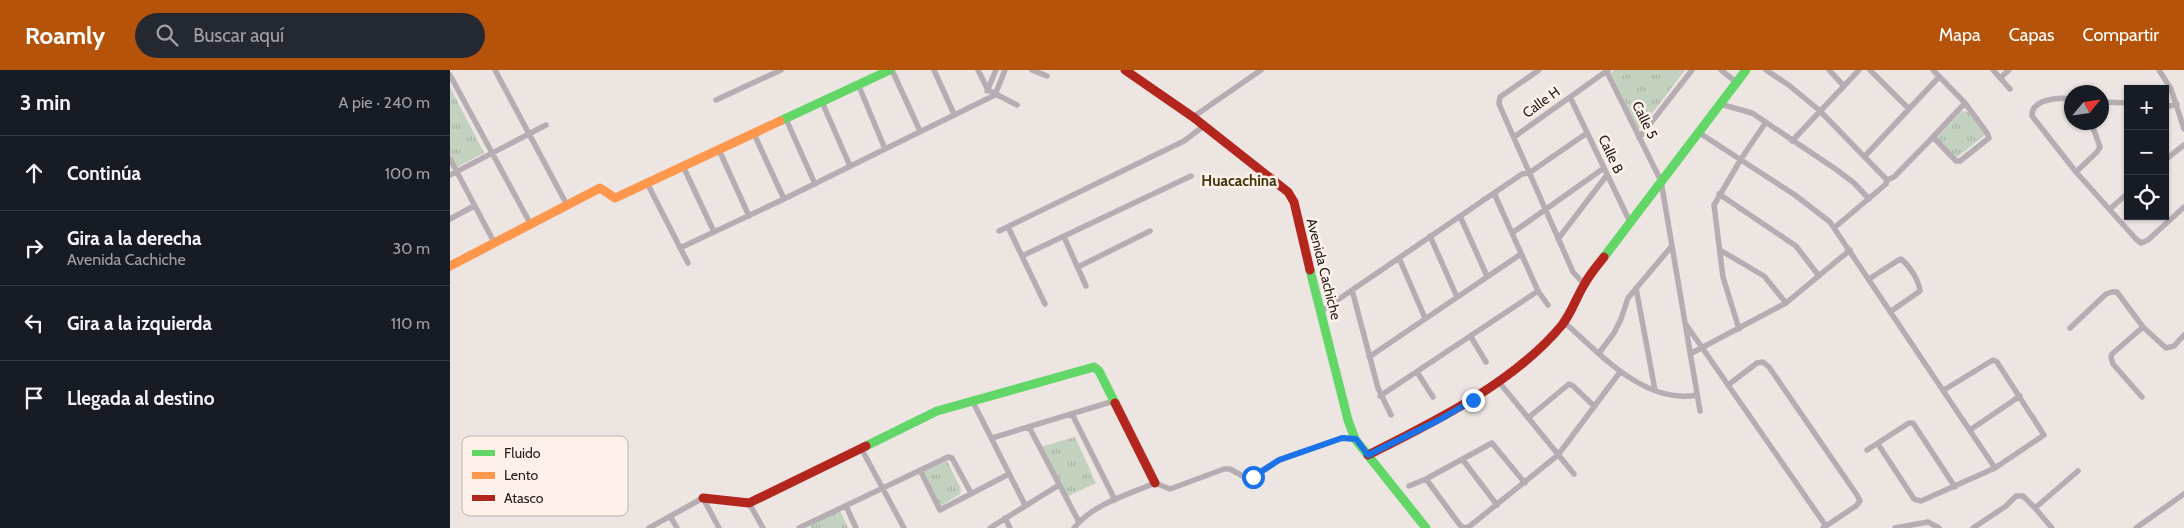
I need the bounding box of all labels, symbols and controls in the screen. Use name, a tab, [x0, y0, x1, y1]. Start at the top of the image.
search box	[135, 13, 485, 58]
text: Roamly	[25, 21, 105, 50]
icon: search	[153, 21, 181, 49]
text: Buscar aquí	[193, 24, 284, 47]
text: Mapa	[1939, 24, 1981, 46]
text: Capas	[2009, 24, 2055, 46]
text: Compartir	[2083, 24, 2159, 46]
street label: Calle H	[1519, 82, 1563, 122]
north arrow	[2064, 85, 2109, 130]
map controls	[2124, 85, 2169, 220]
button: +	[2124, 85, 2169, 130]
text: 3 min	[20, 90, 71, 115]
text: A pie · 240 m	[339, 93, 430, 112]
street label: Calle 5	[1628, 98, 1662, 142]
button: −	[2124, 130, 2169, 175]
street label: Calle B	[1594, 132, 1628, 176]
icon: ahead	[20, 159, 48, 187]
text: Continúa	[67, 162, 141, 185]
text: 100 m	[385, 164, 430, 183]
district label: Huacachina	[1201, 172, 1277, 190]
button: locate	[2124, 175, 2169, 220]
street label: Avenida Cachiche	[1303, 216, 1345, 322]
text: Gira a la derecha	[67, 227, 202, 250]
icon: right	[20, 234, 48, 262]
text: 30 m	[393, 239, 430, 258]
text: Avenida Cachiche	[67, 250, 186, 269]
icon: left	[20, 309, 48, 337]
text: Gira a la izquierda	[67, 312, 212, 335]
text: 110 m	[391, 314, 430, 333]
icon: arrive	[20, 384, 48, 412]
text: Llegada al destino	[67, 387, 214, 410]
route end	[1462, 389, 1485, 412]
legend	[462, 436, 628, 516]
text: Fluido	[504, 444, 541, 462]
text: Lento	[504, 466, 538, 484]
route start	[1242, 466, 1265, 489]
text: Atasco	[504, 489, 544, 507]

